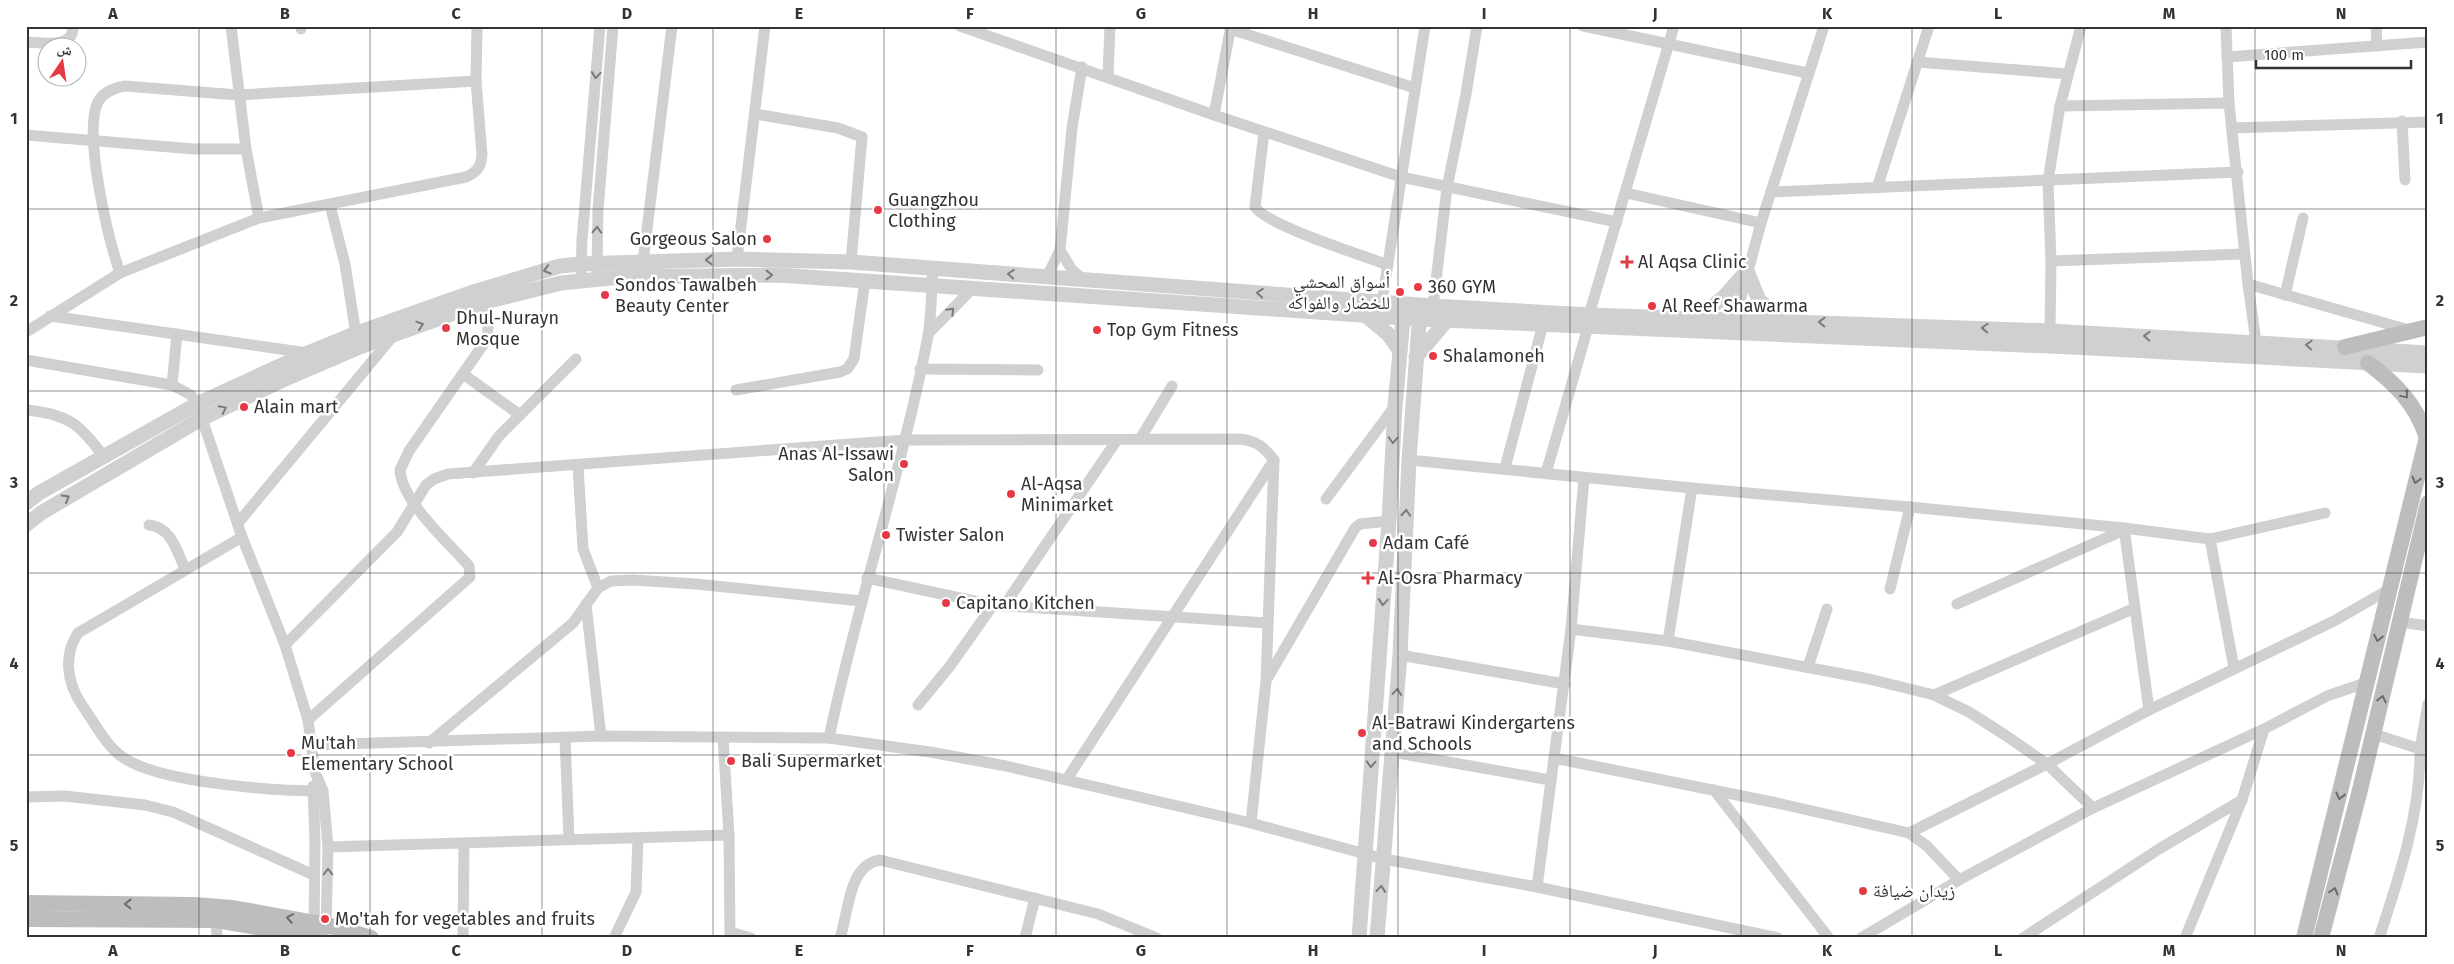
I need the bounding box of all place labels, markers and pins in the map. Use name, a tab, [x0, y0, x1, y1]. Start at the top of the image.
place label: Guangzhou Clothing	[888, 189, 979, 232]
marker: Guangzhou Clothing	[872, 204, 884, 216]
place label: Gorgeous Salon	[630, 228, 757, 250]
marker: Gorgeous Salon	[761, 233, 773, 245]
place label: Al Aqsa Clinic	[1638, 251, 1747, 273]
marker: Al Aqsa Clinic	[1620, 255, 1634, 269]
place label: أسواق المحشي للخضار والفواكه	[1288, 271, 1390, 314]
place label: Sondos Tawalbeh Beauty Center	[615, 274, 757, 317]
place label: 360 GYM	[1428, 276, 1496, 298]
marker: 360 GYM	[1412, 281, 1424, 293]
marker: أسواق المحشي للخضار والفواكه	[1394, 286, 1406, 298]
marker: Sondos Tawalbeh Beauty Center	[599, 289, 611, 301]
place label: Al Reef Shawarma	[1662, 295, 1808, 317]
marker: Al Reef Shawarma	[1646, 300, 1658, 312]
place label: Dhul-Nurayn Mosque	[456, 307, 559, 350]
place label: Top Gym Fitness	[1107, 319, 1238, 341]
marker: Dhul-Nurayn Mosque	[440, 322, 452, 334]
marker: Top Gym Fitness	[1091, 324, 1103, 336]
place label: Shalamoneh	[1443, 345, 1545, 367]
marker: Shalamoneh	[1427, 350, 1439, 362]
place label: Alain mart	[254, 396, 339, 418]
marker: Alain mart	[238, 401, 250, 413]
place label: Anas Al-Issawi Salon	[778, 443, 894, 486]
marker: Anas Al-Issawi Salon	[898, 458, 910, 470]
place label: Al-Aqsa Minimarket	[1021, 473, 1114, 516]
marker: Al-Aqsa Minimarket	[1005, 488, 1017, 500]
place label: Twister Salon	[896, 524, 1005, 546]
marker: Twister Salon	[880, 529, 892, 541]
place label: Adam Café	[1383, 532, 1469, 554]
marker: Adam Café	[1367, 537, 1379, 549]
place label: Al-Osra Pharmacy	[1378, 567, 1523, 589]
marker: Al-Osra Pharmacy	[1362, 572, 1374, 584]
place label: Capitano Kitchen	[956, 592, 1095, 614]
marker: Capitano Kitchen	[940, 597, 952, 609]
place label: Al-Batrawi Kindergartens and Schools	[1372, 712, 1575, 755]
marker: Al-Batrawi Kindergartens and Schools	[1356, 727, 1368, 739]
place label: Mu'tah Elementary School	[301, 732, 453, 775]
marker: Mu'tah Elementary School	[285, 747, 297, 759]
place label: Bali Supermarket	[741, 750, 882, 772]
marker: Bali Supermarket	[725, 755, 737, 767]
place label: زيدان ضيافة	[1873, 880, 1955, 902]
marker: زيدان ضيافة	[1857, 885, 1869, 897]
place label: Mo'tah for vegetables and fruits	[335, 908, 595, 930]
marker: Mo'tah for vegetables and fruits	[319, 913, 331, 925]

